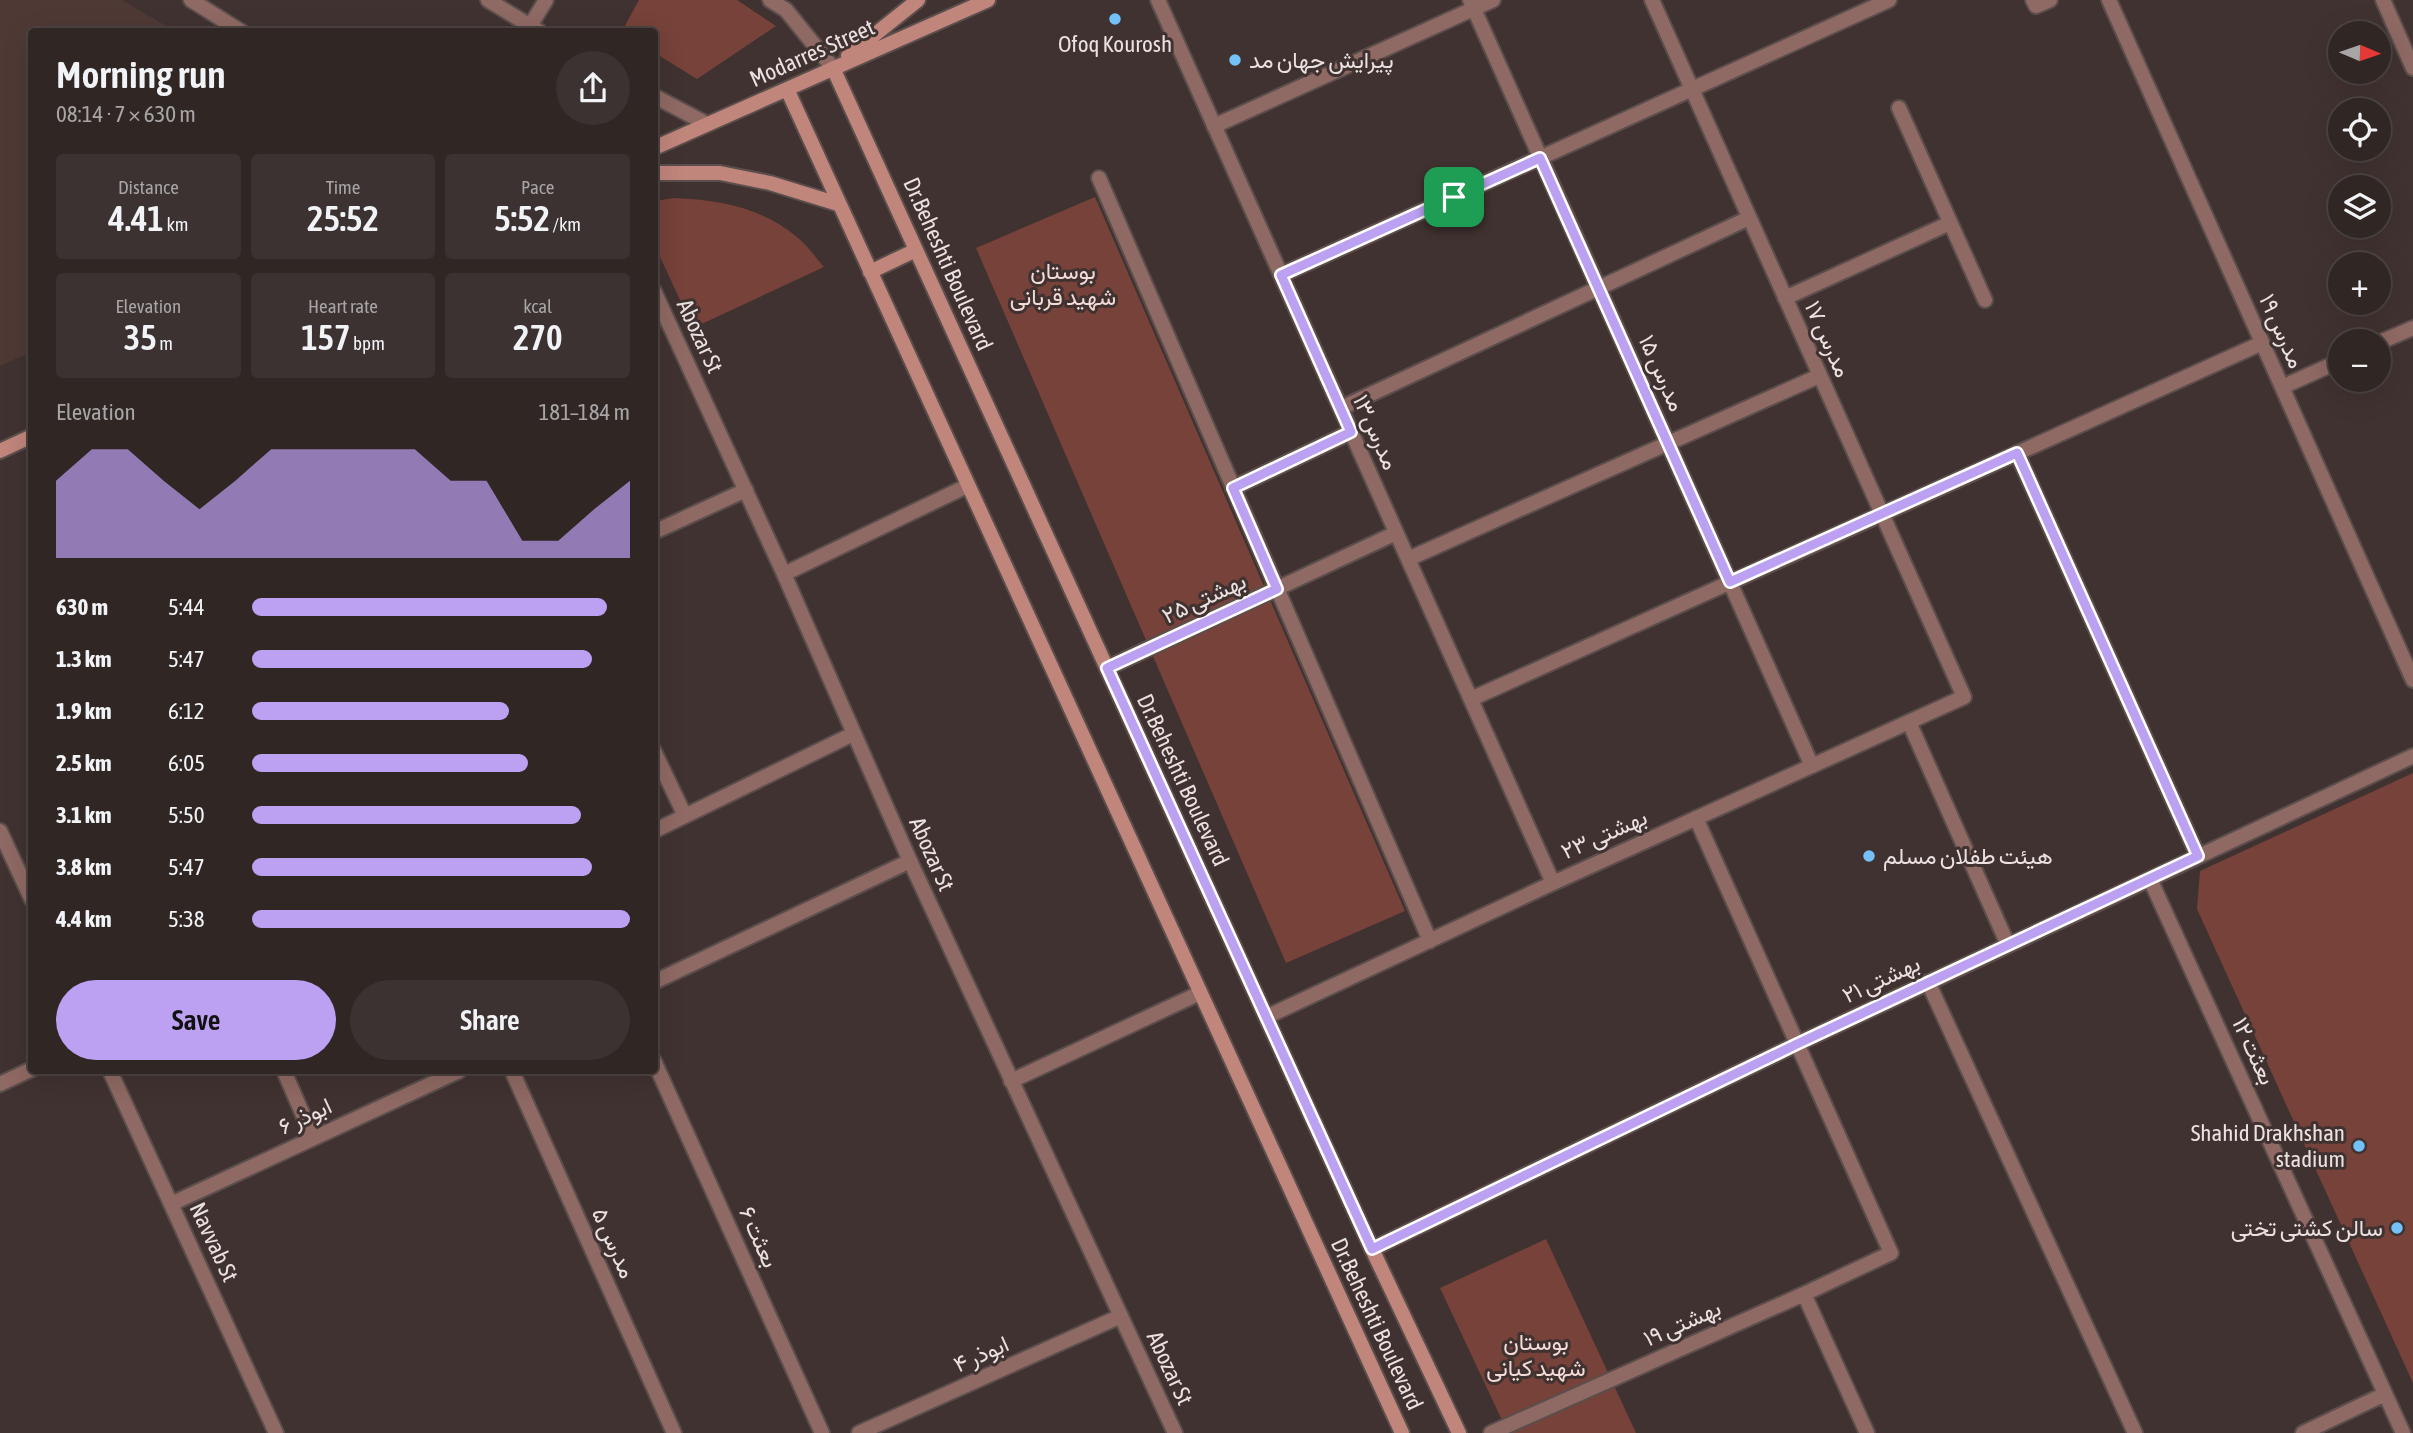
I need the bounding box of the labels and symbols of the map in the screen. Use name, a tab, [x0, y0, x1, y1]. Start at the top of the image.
marker: Ofoq Kourosh	[1107, 11, 1123, 27]
street label: Modarres Street	[746, 14, 878, 92]
north arrow	[2328, 21, 2390, 84]
place label: Ofoq Kourosh	[1058, 31, 1172, 57]
place label: پیرایش جهان مد	[1249, 47, 1394, 76]
marker: پیرایش جهان مد	[1227, 52, 1243, 68]
pin	[1424, 167, 1484, 227]
street label: Dr.Beheshti Boulevard	[898, 173, 998, 355]
park label: بوستان شهید قربانی	[1010, 258, 1116, 312]
street label: مدرس ۱۹	[2252, 290, 2310, 373]
street label: Abozar St	[672, 295, 728, 377]
street label: مدرس ۱۷	[1798, 297, 1856, 382]
street label: مدرس ۱۵	[1632, 331, 1690, 416]
street label: مدرس۱۳	[1346, 390, 1404, 474]
street label: بهشتی ۲۵	[1158, 567, 1251, 631]
street label: Dr.Beheshti Boulevard	[1132, 690, 1234, 870]
street label: بهشتی ۲۳	[1557, 804, 1652, 866]
street label: Abozar St	[904, 813, 960, 895]
place label: هيئت طفلان مسلم	[1883, 843, 2053, 871]
marker: هيئت طفلان مسلم	[1861, 848, 1877, 864]
street label: بهشتی ۲۱	[1838, 950, 1925, 1010]
street label: بعثت ۱۲	[2227, 1013, 2281, 1089]
street label: ابوذر ۶	[274, 1092, 337, 1141]
place label: Shahid Drakhshan stadium	[2191, 1120, 2345, 1172]
marker: Shahid Drakhshan stadium	[2351, 1138, 2367, 1154]
street label: Navvab St	[184, 1198, 244, 1286]
street label: بعثت ۶	[734, 1203, 784, 1271]
street label: مدرس ۵	[585, 1204, 641, 1283]
place label: سالن کشتی تختی	[2231, 1215, 2383, 1242]
marker: سالن کشتی تختی	[2389, 1220, 2405, 1236]
street label: Dr.Beheshti Boulevard	[1326, 1234, 1428, 1414]
street label: بهشتی ۱۹	[1639, 1295, 1725, 1353]
street label: Abozar St	[1142, 1327, 1198, 1409]
park label: بوستان شهید کیانی	[1486, 1329, 1586, 1383]
street label: ابوذر ۴	[949, 1330, 1013, 1379]

